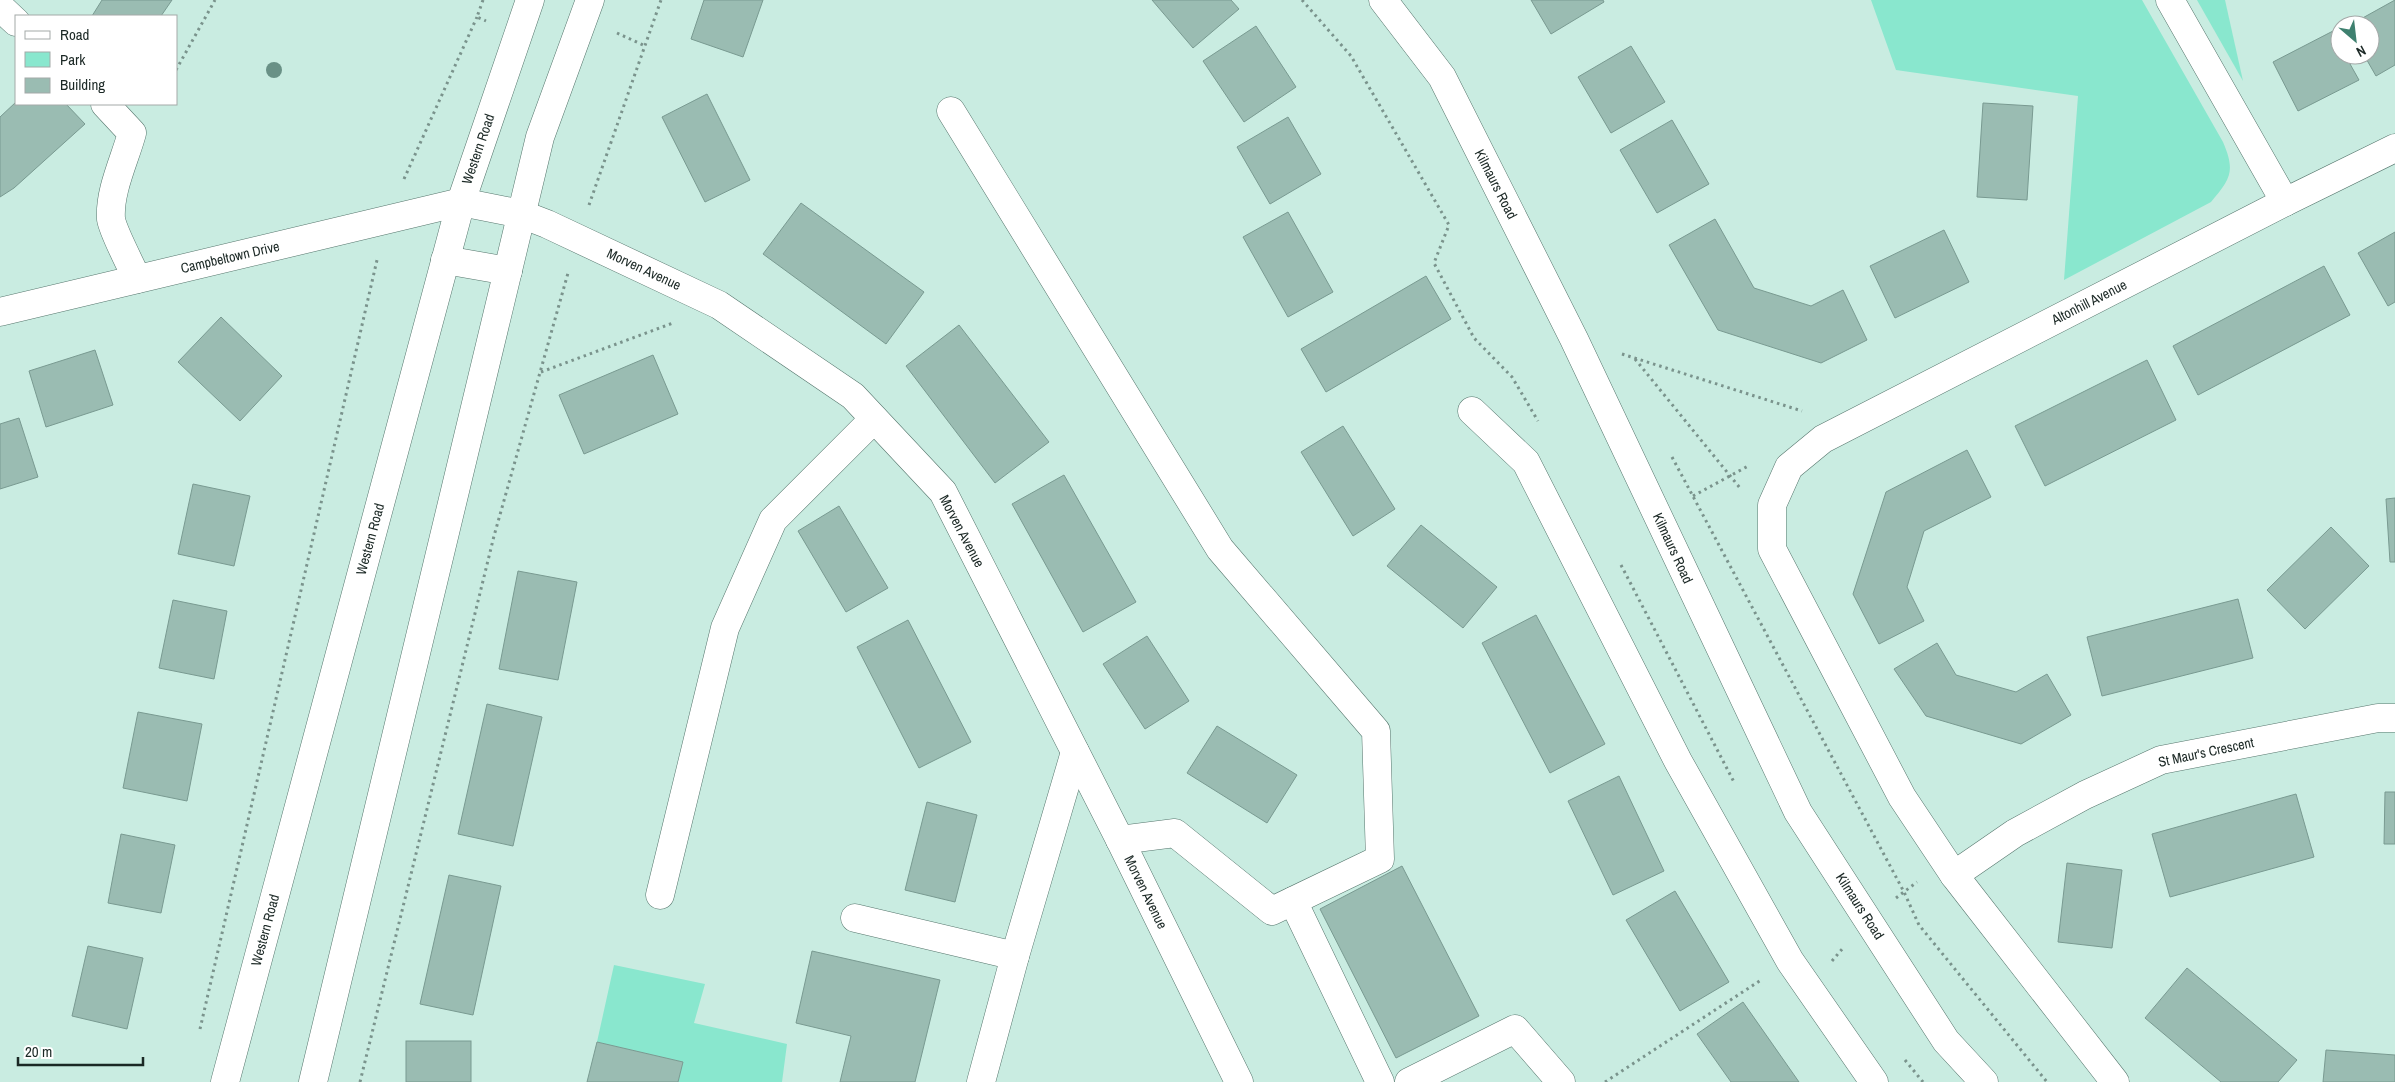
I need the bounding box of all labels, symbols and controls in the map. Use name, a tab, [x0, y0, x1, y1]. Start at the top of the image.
legend	[15, 15, 178, 105]
north arrow	[2330, 15, 2380, 65]
text: Road	[60, 24, 89, 45]
text: N	[2353, 42, 2369, 61]
text: Park	[60, 49, 86, 70]
text: Building	[60, 74, 105, 95]
street label: Western Road	[458, 111, 498, 187]
street label: Kilmaurs Road	[1471, 146, 1521, 222]
street label: Campbeltown Drive	[179, 237, 281, 277]
street label: Morven Avenue	[604, 244, 684, 294]
street label: Altonhill Avenue	[2047, 275, 2130, 329]
street label: Morven Avenue	[935, 492, 989, 570]
street label: Western Road	[352, 501, 388, 577]
street label: Kilmaurs Road	[1649, 510, 1697, 586]
street label: St Maur's Crescent	[2157, 733, 2255, 771]
street label: Morven Avenue	[1120, 852, 1172, 932]
street label: Kilmaurs Road	[1832, 869, 1888, 943]
street label: Western Road	[247, 892, 283, 968]
scale bar	[18, 1034, 142, 1066]
text: 20 m	[25, 1041, 52, 1062]

